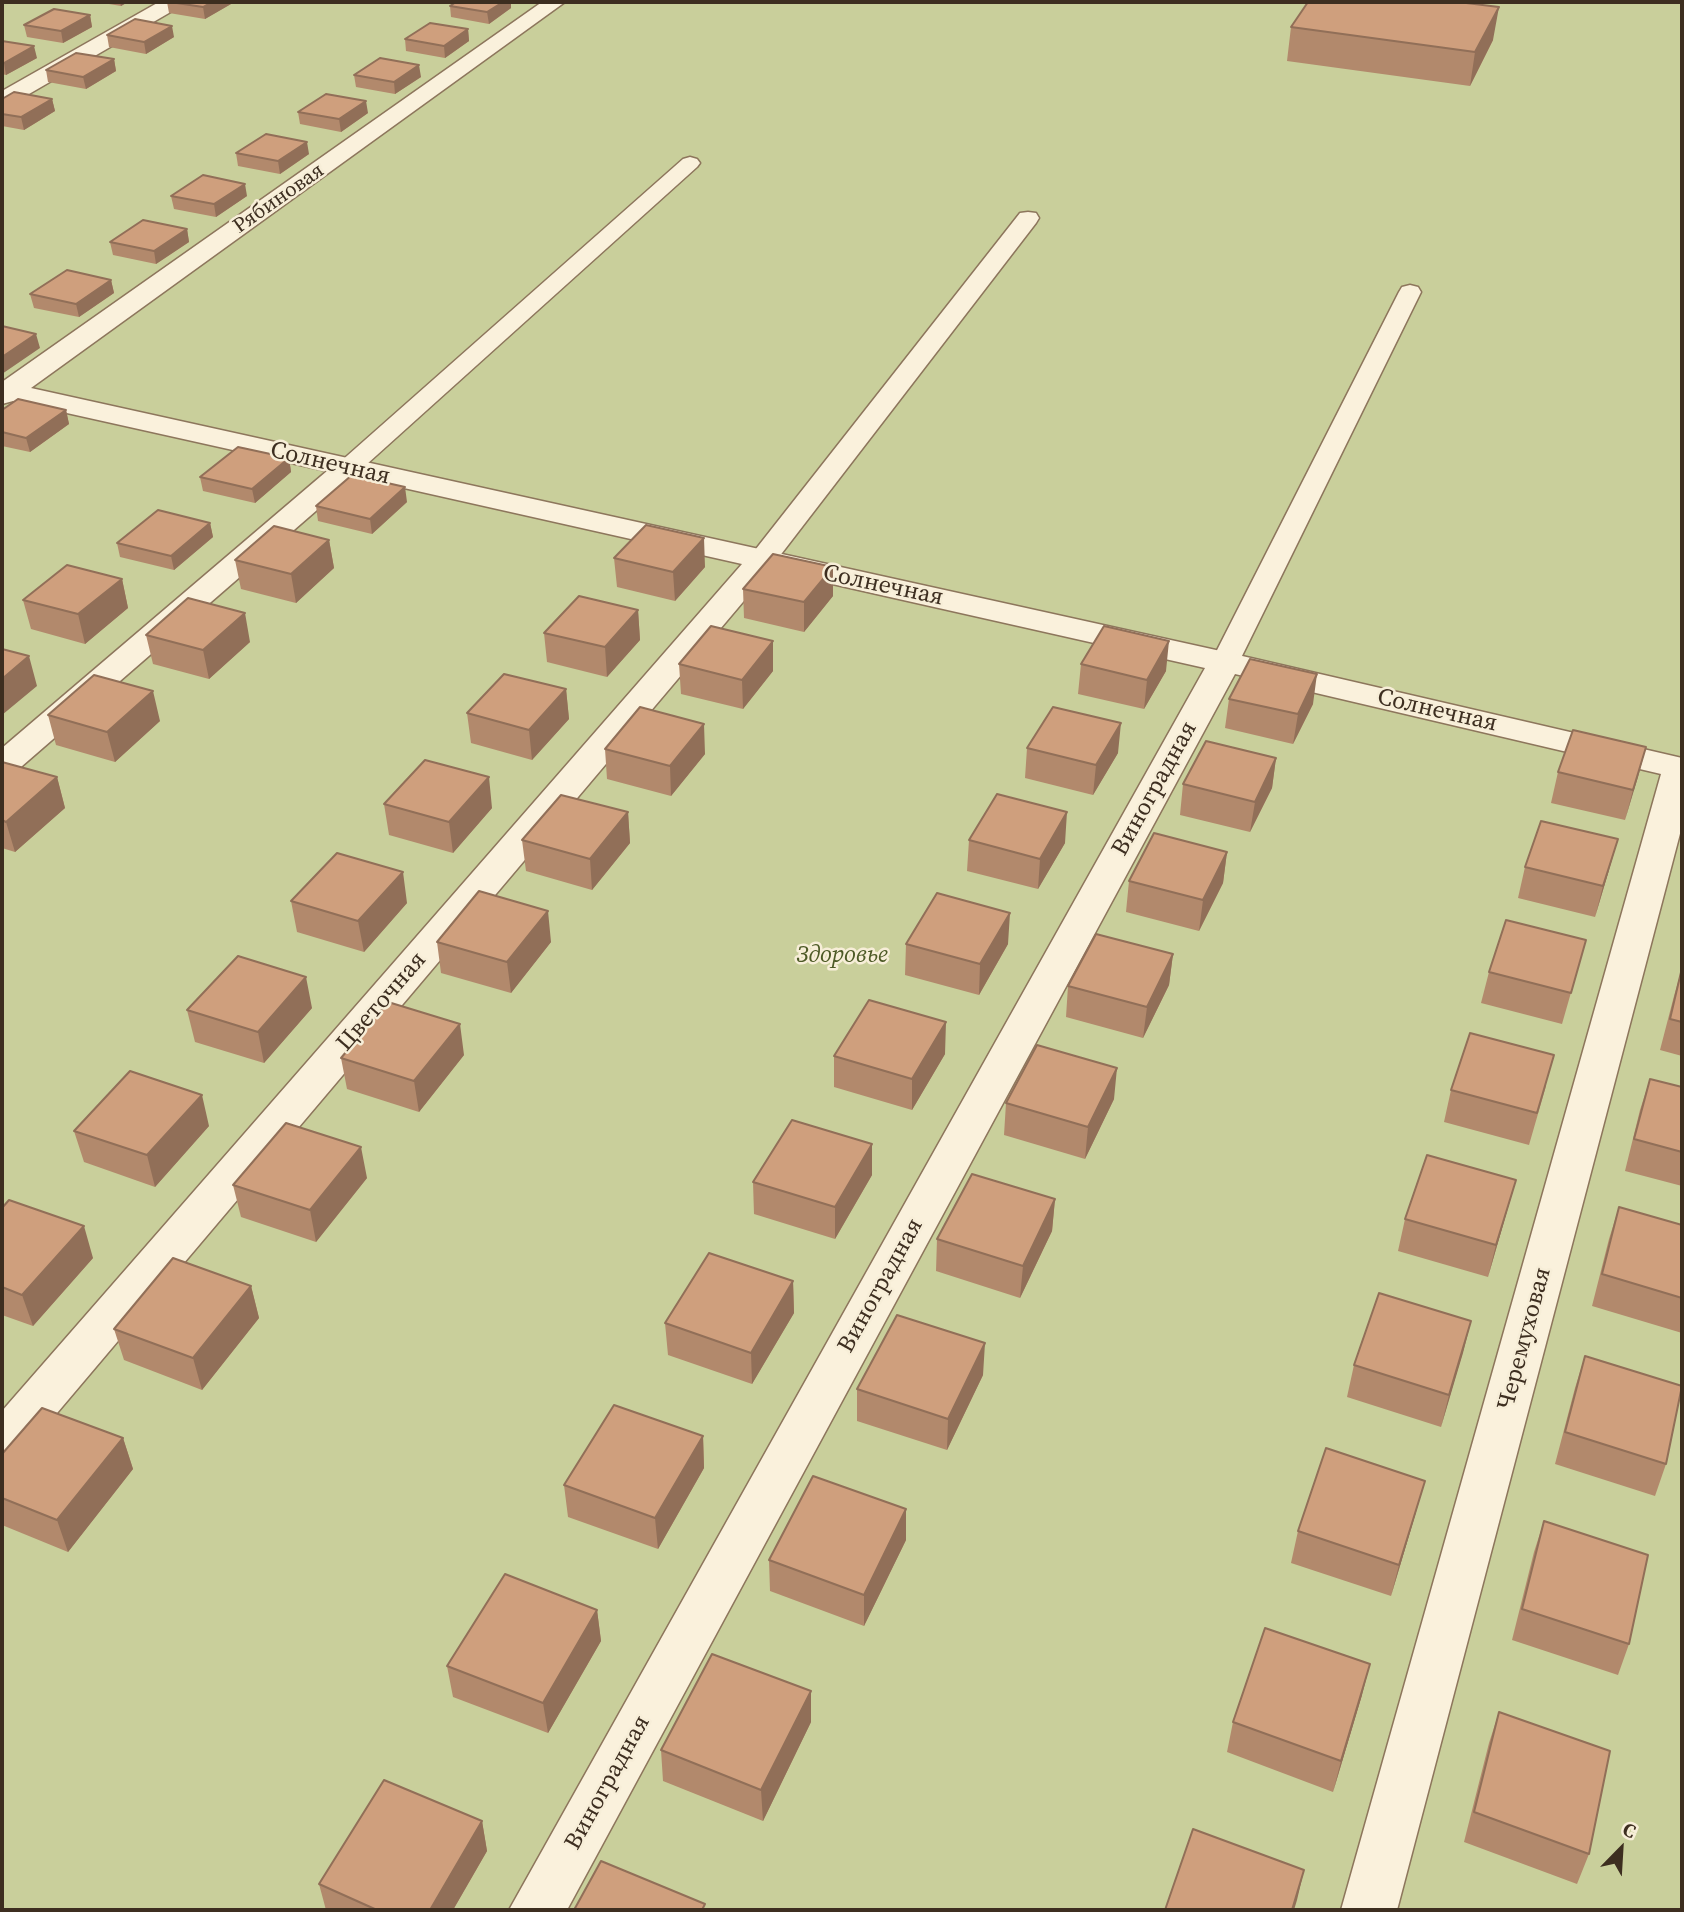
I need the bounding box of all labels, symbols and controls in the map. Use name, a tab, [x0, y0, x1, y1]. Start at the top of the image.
street label: Рябиновая	[229, 158, 329, 240]
street label: Солнечная	[267, 436, 393, 492]
street label: Солнечная	[820, 559, 946, 613]
street label: Солнечная	[1374, 683, 1500, 739]
street label: Виноградная	[1106, 717, 1204, 861]
park label: Здоровье	[796, 942, 888, 970]
street label: Цветочная	[331, 946, 433, 1058]
street label: Виноградная	[832, 1214, 930, 1358]
street label: Черемуховая	[1492, 1264, 1558, 1414]
street label: Виноградная	[559, 1711, 657, 1855]
north arrow	[1586, 1814, 1656, 1884]
text: С	[1619, 1816, 1640, 1844]

